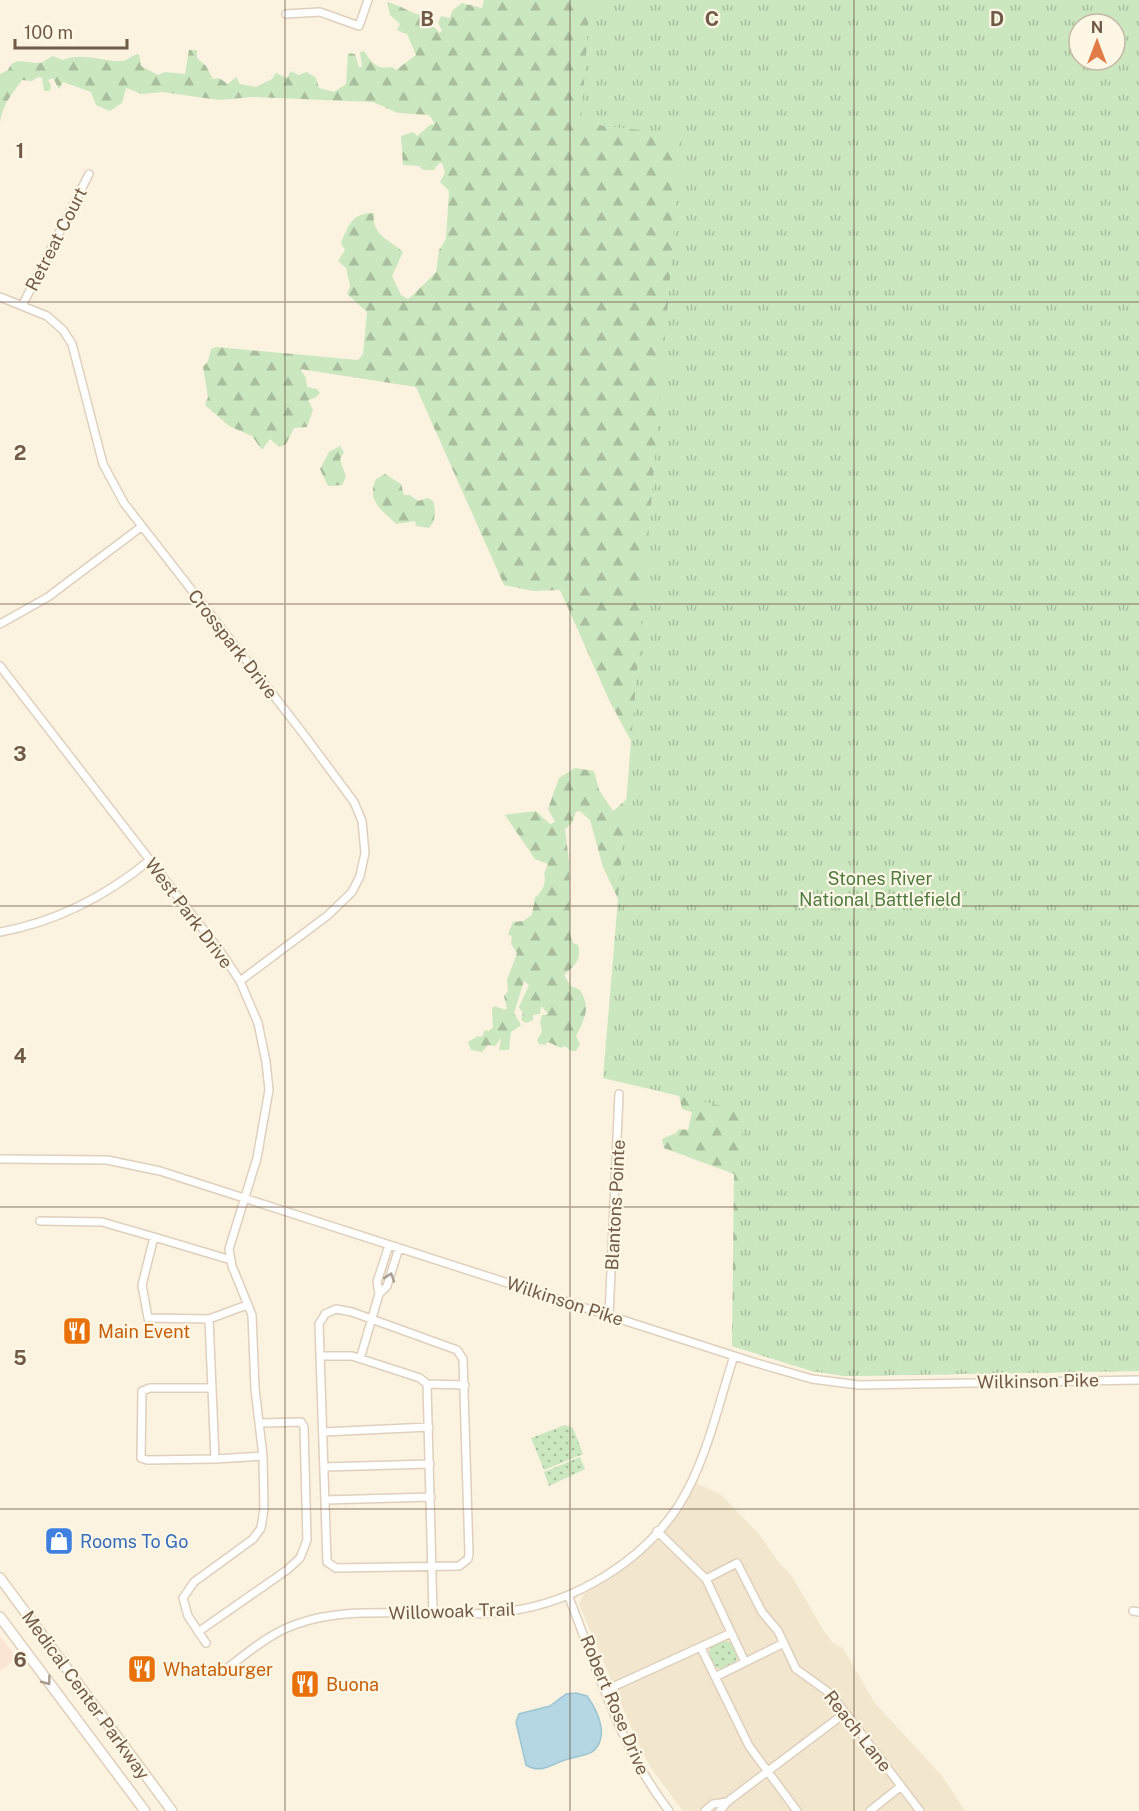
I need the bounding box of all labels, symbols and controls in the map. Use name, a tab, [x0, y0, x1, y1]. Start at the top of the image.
text: B	[420, 7, 434, 31]
text: C	[705, 7, 719, 31]
text: D	[990, 7, 1004, 31]
scale bar	[15, 12, 128, 50]
north arrow	[1067, 12, 1127, 72]
text: N	[1091, 18, 1103, 37]
text: 100 m	[24, 22, 73, 43]
text: 1	[16, 139, 24, 163]
street label: Retreat Court	[21, 184, 91, 294]
text: 2	[14, 441, 26, 465]
street label: Crosspark Drive	[184, 585, 282, 703]
text: 3	[13, 742, 27, 766]
street label: West Park Drive	[141, 854, 237, 972]
park label: Stones River National Battlefield	[799, 868, 961, 910]
text: 4	[13, 1044, 27, 1068]
street label: Blantons Pointe	[601, 1139, 629, 1271]
one-way arrow	[382, 1272, 395, 1283]
street label: Wilkinson Pike	[504, 1272, 626, 1330]
restaurant icon: Main Event	[61, 1315, 93, 1347]
place label: Main Event	[98, 1321, 190, 1342]
text: 5	[13, 1346, 27, 1370]
street label: Wilkinson Pike	[977, 1369, 1099, 1393]
shop icon: Rooms To Go	[43, 1525, 75, 1557]
place label: Rooms To Go	[80, 1531, 188, 1552]
street label: Willowoak Trail	[388, 1598, 516, 1624]
street label: Medical Center Parkway	[18, 1607, 155, 1784]
street label: Robert Rose Drive	[576, 1632, 654, 1778]
text: 6	[13, 1648, 27, 1672]
restaurant icon: Whataburger	[126, 1653, 158, 1685]
place label: Whataburger	[163, 1659, 273, 1680]
restaurant icon: Buona	[289, 1668, 321, 1700]
one-way arrow	[40, 1674, 51, 1685]
place label: Buona	[326, 1674, 379, 1695]
street label: Reach Lane	[820, 1686, 896, 1776]

